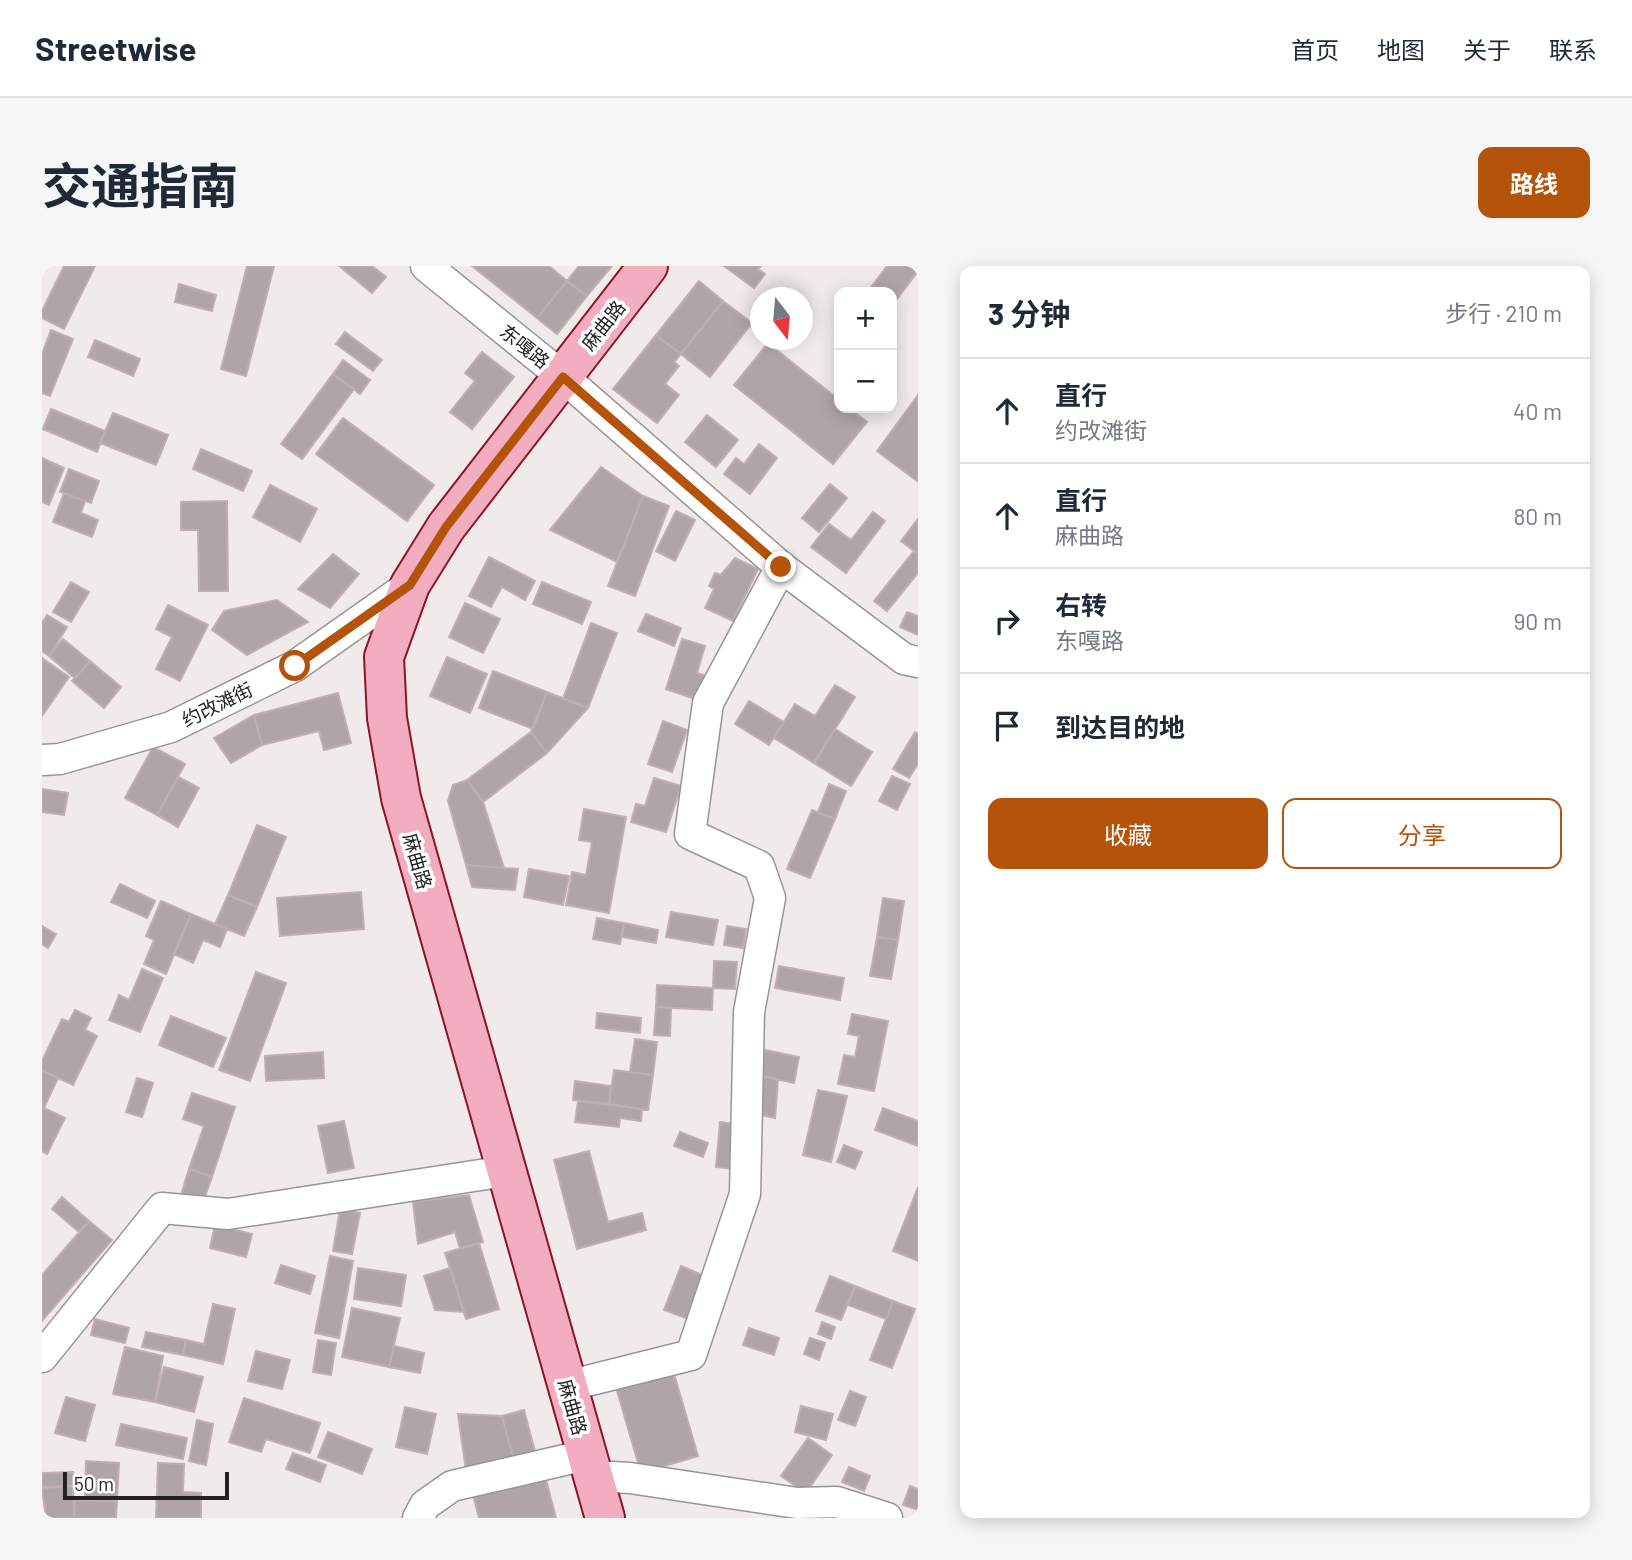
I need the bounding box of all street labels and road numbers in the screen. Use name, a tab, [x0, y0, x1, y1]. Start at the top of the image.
street label: 麻曲路	[576, 295, 630, 355]
street label: 东嘎路	[496, 319, 554, 373]
street label: 约改滩街	[178, 677, 256, 731]
street label: 麻曲路	[399, 830, 437, 892]
street label: 麻曲路	[554, 1376, 592, 1438]

